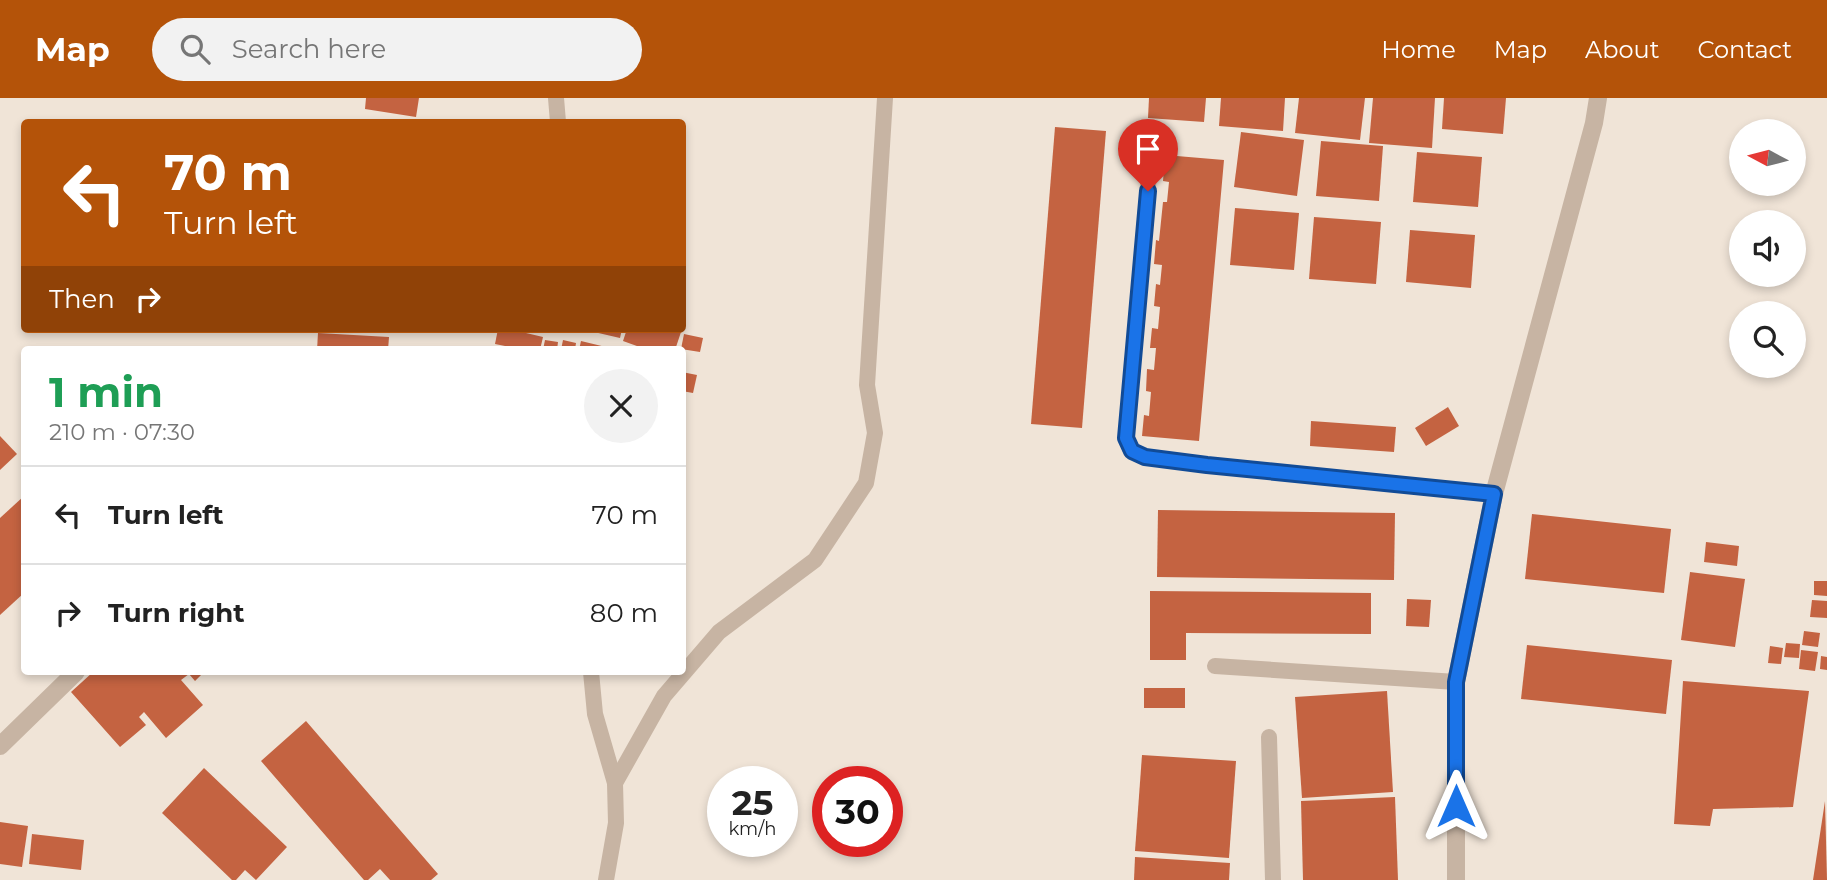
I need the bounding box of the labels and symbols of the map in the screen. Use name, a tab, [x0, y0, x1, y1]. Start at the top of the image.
pin	[1118, 119, 1178, 191]
north arrow	[1729, 119, 1806, 196]
speed limit sign: 30	[812, 766, 903, 857]
position arrow	[1419, 769, 1493, 843]

